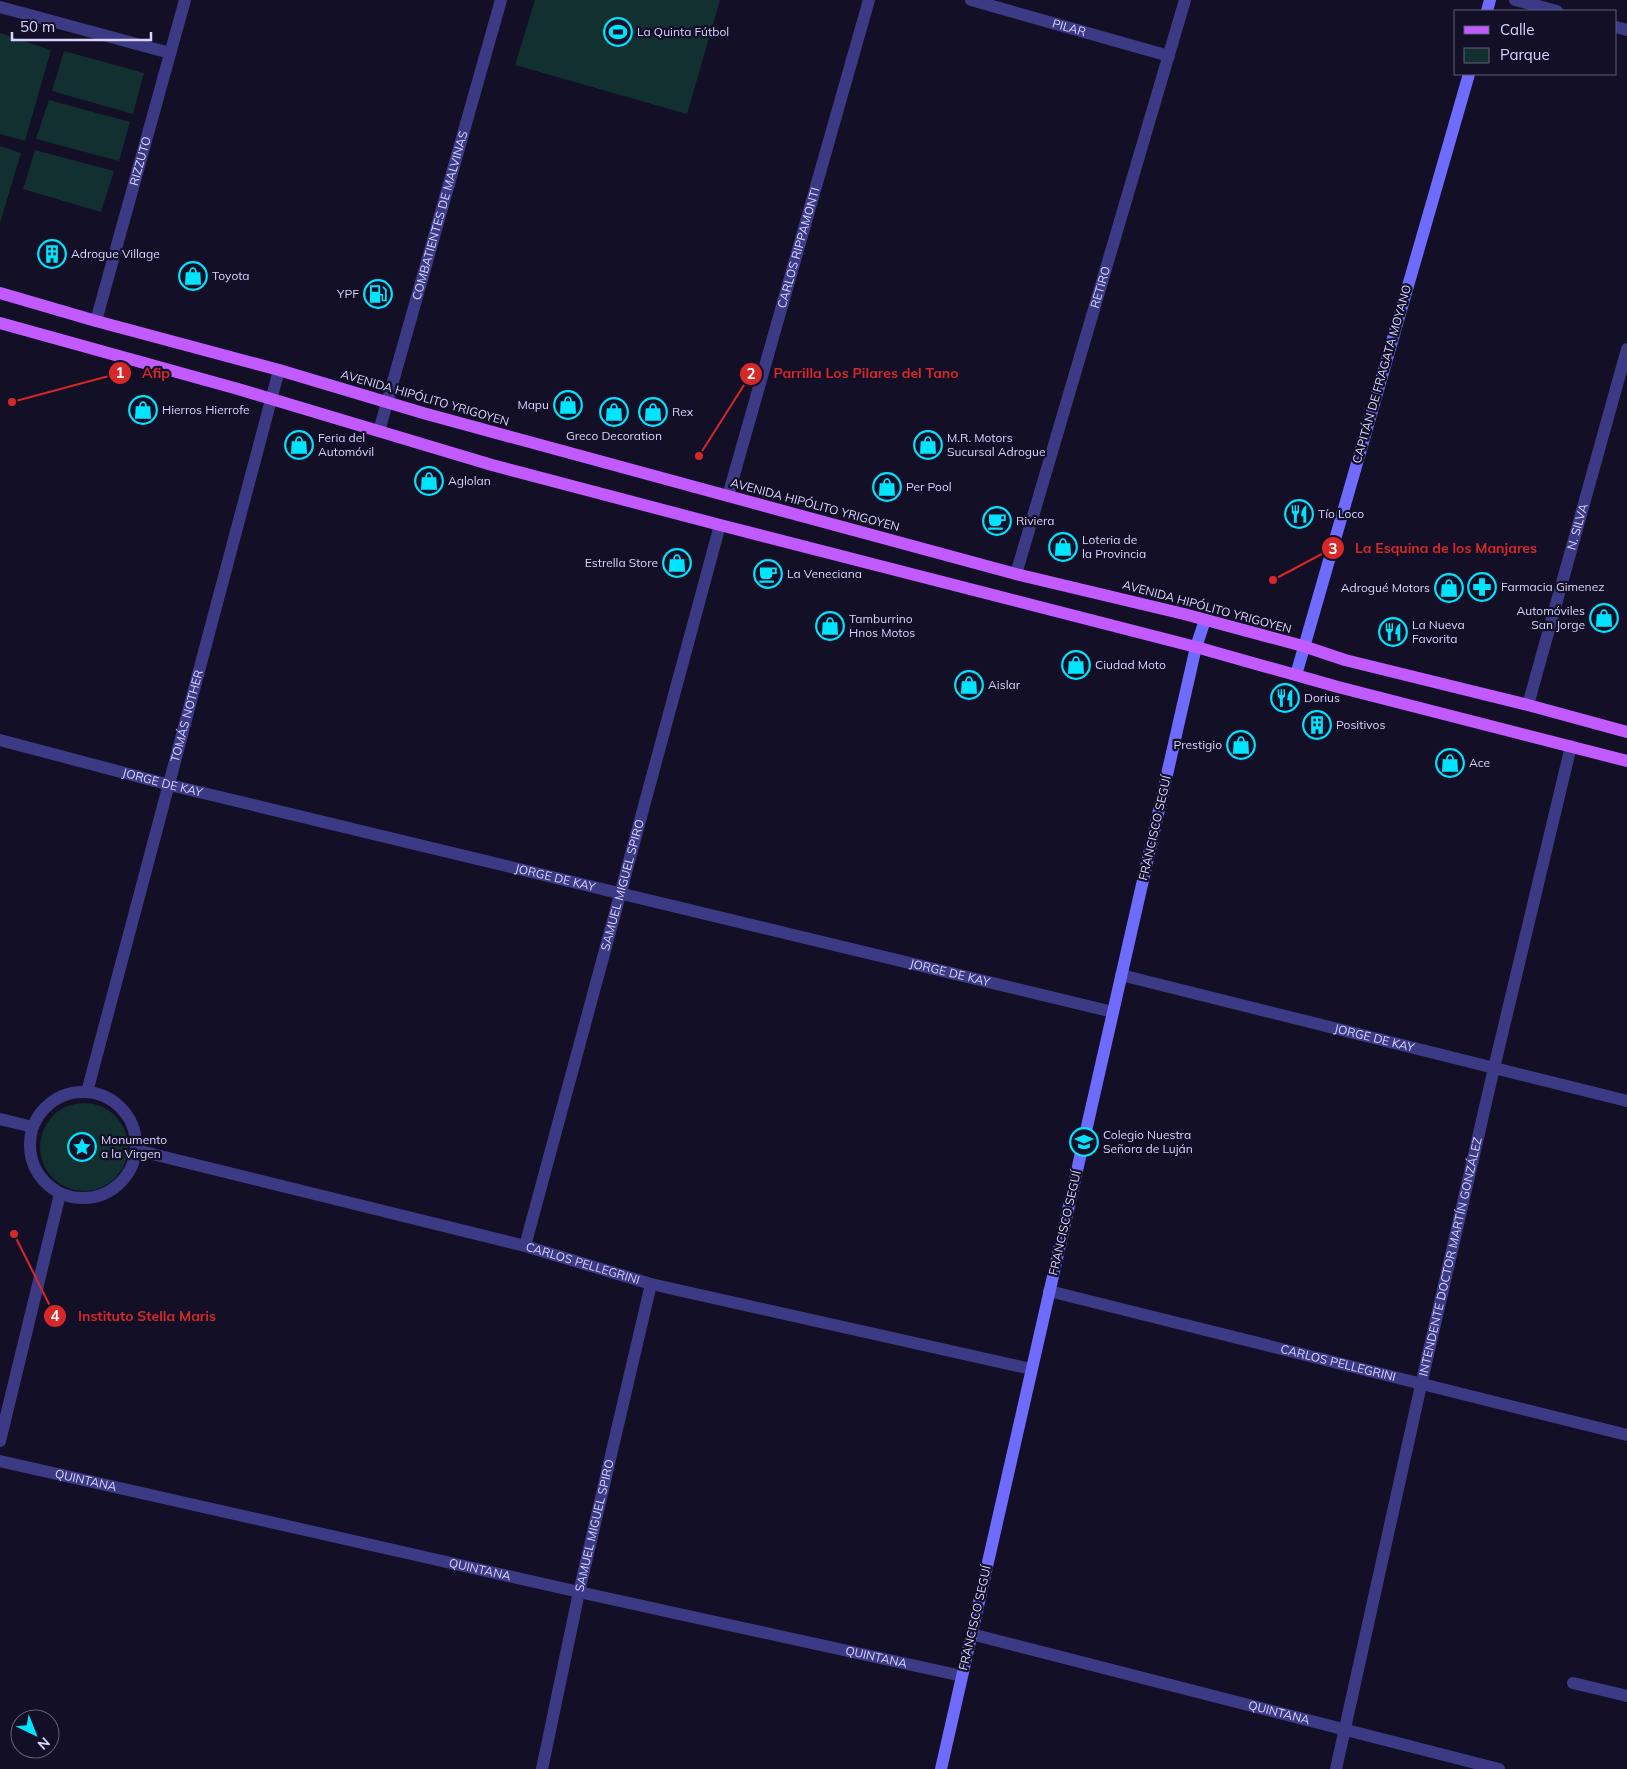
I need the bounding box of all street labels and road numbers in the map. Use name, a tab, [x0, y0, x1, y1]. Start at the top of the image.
street label: PILAR	[1051, 15, 1088, 39]
street label: COMBATIENTES DE MALVINAS	[408, 129, 471, 302]
street label: RIZZUTO	[126, 135, 154, 187]
street label: CARLOS RIPPAMONTI	[774, 185, 822, 310]
street label: RETIRO	[1087, 264, 1113, 310]
street label: CAPITÁN DE FRAGATA MOYANO	[1349, 283, 1414, 465]
street label: AVENIDA HIPÓLITO YRIGOYEN	[339, 366, 511, 429]
street label: AVENIDA HIPÓLITO YRIGOYEN	[729, 475, 901, 534]
street label: N. SILVA	[1564, 502, 1591, 551]
street label: AVENIDA HIPÓLITO YRIGOYEN	[1121, 577, 1293, 636]
street label: TOMÁS NOTHER	[167, 668, 206, 764]
street label: JORGE DE KAY	[121, 765, 205, 800]
street label: FRANCISCO SEGUÍ	[1135, 773, 1174, 882]
street label: SAMUEL MIGUEL SPIRO	[597, 817, 647, 952]
street label: JORGE DE KAY	[514, 860, 598, 894]
street label: JORGE DE KAY	[908, 955, 992, 989]
street label: JORGE DE KAY	[1333, 1020, 1417, 1055]
street label: INTENDENTE DOCTOR MARTÍN GONZÁLEZ	[1415, 1136, 1485, 1378]
street label: FRANCISCO SEGUÍ	[1045, 1168, 1084, 1277]
street label: CARLOS PELLEGRINI	[524, 1239, 642, 1287]
street label: CARLOS PELLEGRINI	[1279, 1341, 1398, 1384]
street label: SAMUEL MIGUEL SPIRO	[571, 1458, 617, 1593]
street label: QUINTANA	[54, 1466, 119, 1494]
street label: QUINTANA	[448, 1555, 513, 1583]
street label: FRANCISCO SEGUÍ	[955, 1563, 994, 1672]
street label: QUINTANA	[844, 1643, 909, 1671]
street label: QUINTANA	[1247, 1697, 1312, 1727]

